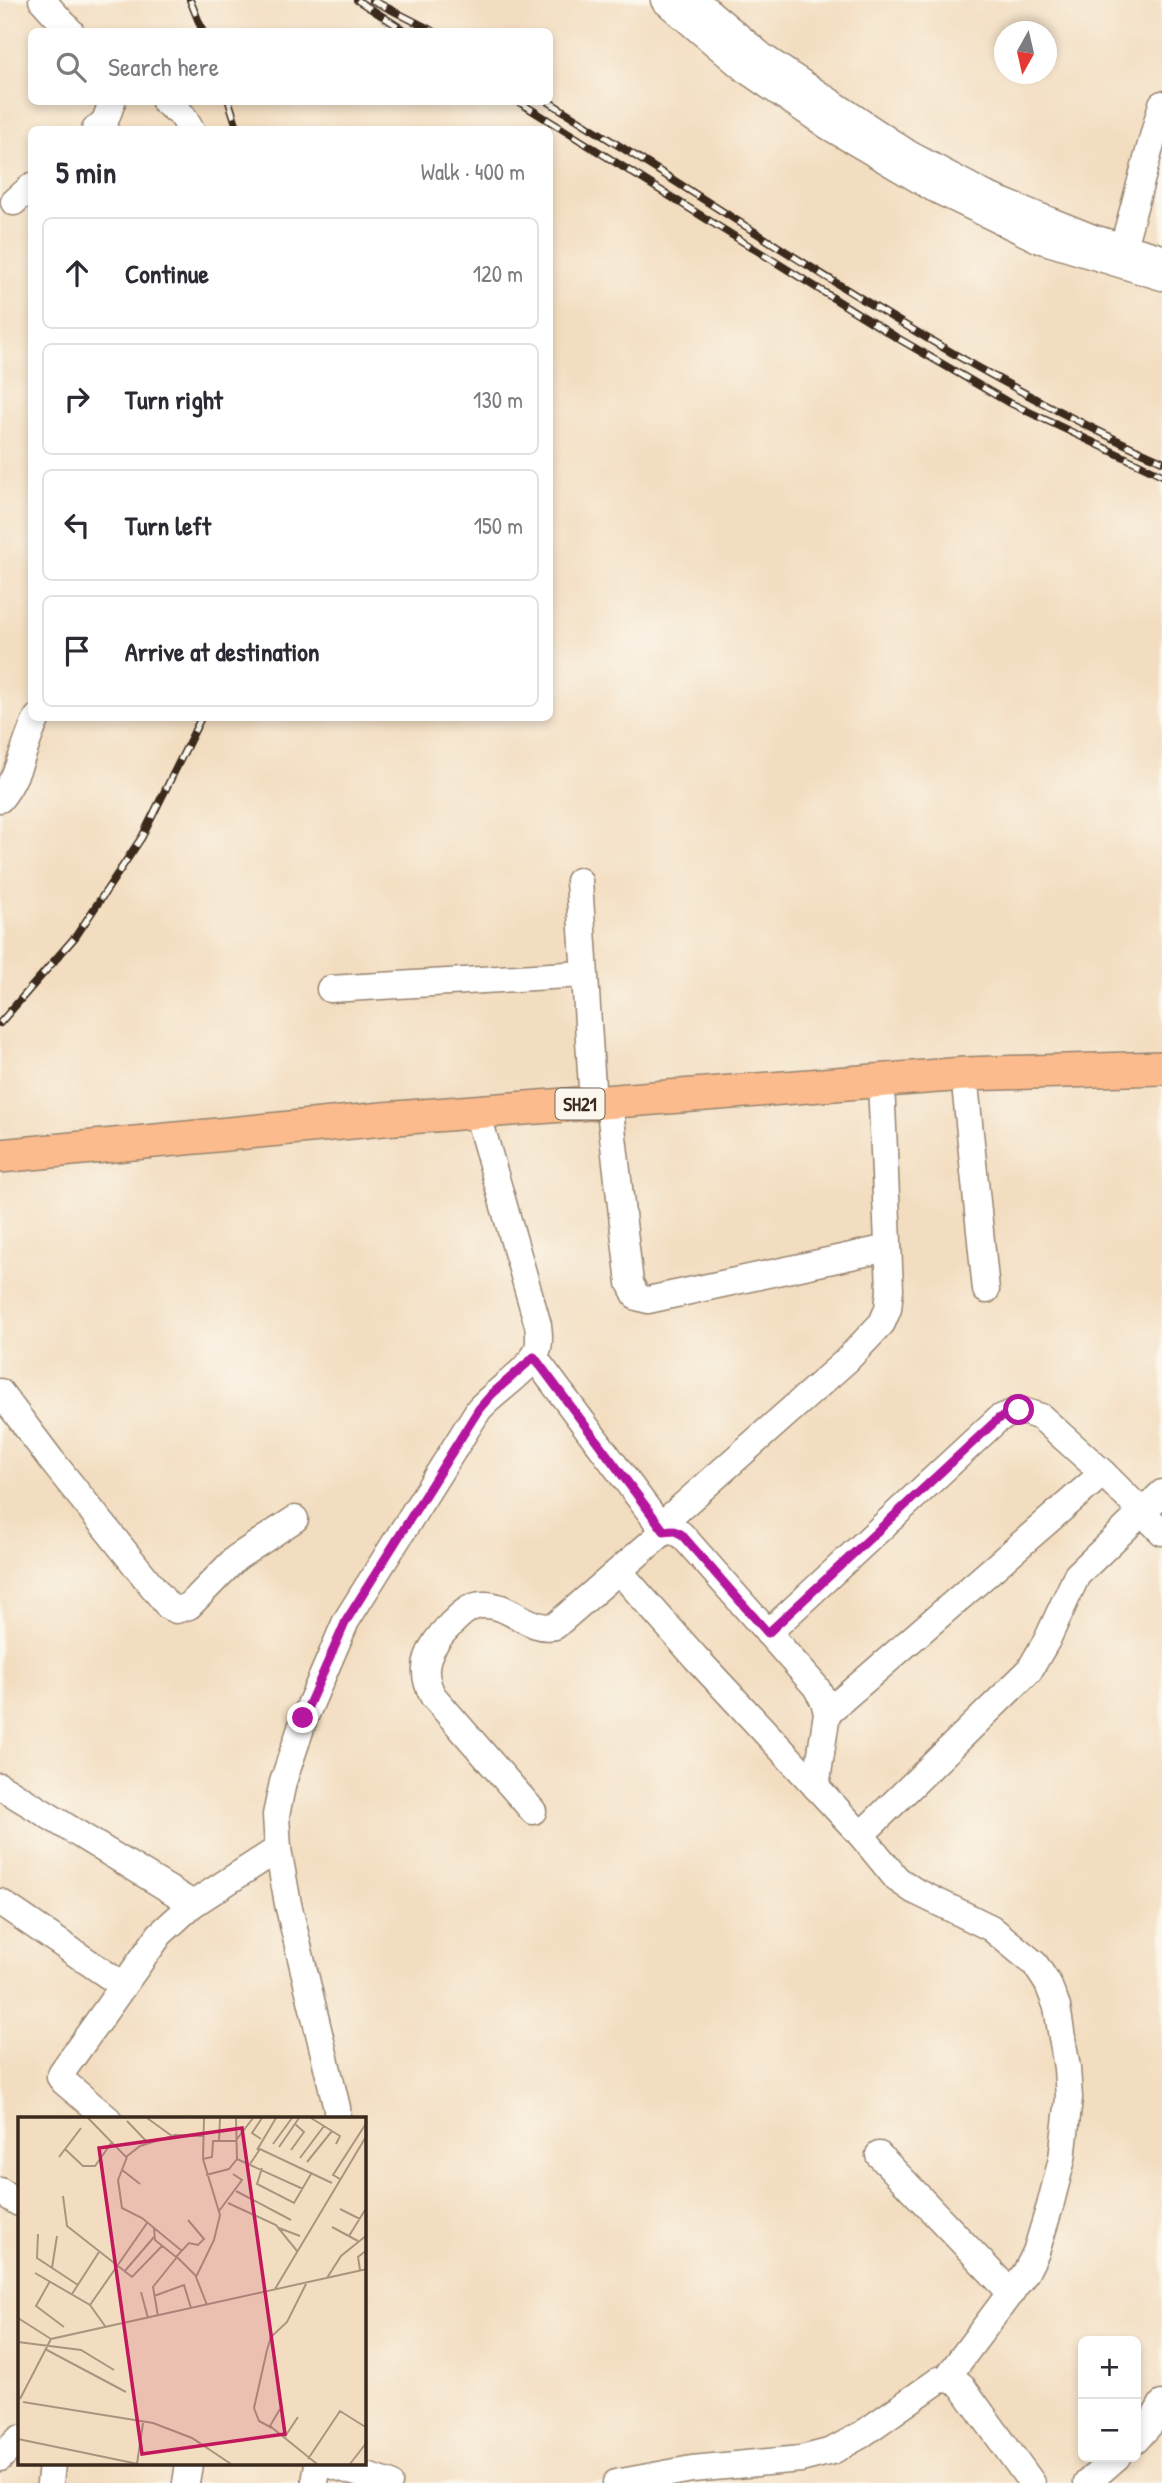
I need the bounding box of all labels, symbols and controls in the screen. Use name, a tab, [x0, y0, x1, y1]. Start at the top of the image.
north arrow	[994, 21, 1057, 84]
search box	[28, 28, 553, 105]
icon: search	[52, 48, 90, 86]
text: Search here	[108, 49, 219, 84]
text: 5 min	[56, 152, 116, 192]
text: Walk · 400 m	[421, 156, 525, 187]
icon: ahead	[58, 254, 96, 292]
text: Continue	[125, 256, 209, 291]
text: 120 m	[473, 258, 523, 289]
icon: right	[58, 380, 96, 418]
text: Turn right	[125, 382, 223, 417]
text: 130 m	[473, 384, 523, 415]
icon: left	[58, 506, 96, 544]
text: Turn left	[125, 508, 211, 543]
text: 150 m	[474, 510, 523, 541]
icon: arrive	[58, 632, 96, 670]
text: Arrive at destination	[125, 634, 320, 669]
road number: SH21	[556, 1088, 604, 1120]
route start	[1003, 1394, 1034, 1425]
route end	[287, 1702, 318, 1733]
inset map	[18, 2117, 366, 2466]
map controls	[1078, 2336, 1141, 2462]
button: +	[1078, 2336, 1141, 2399]
button: −	[1078, 2399, 1141, 2462]

